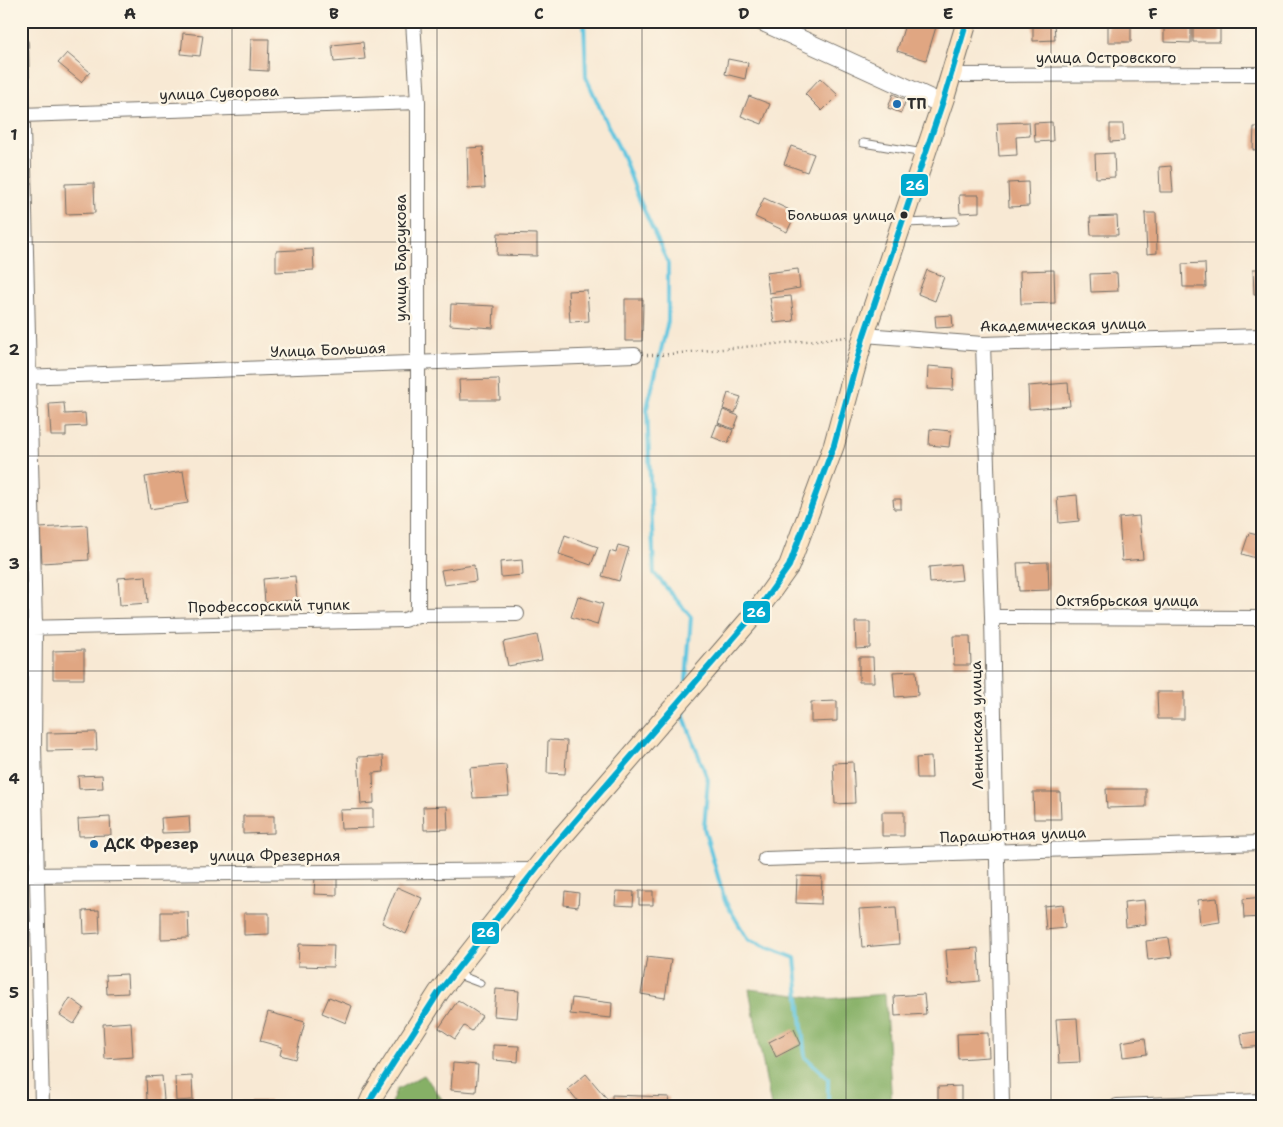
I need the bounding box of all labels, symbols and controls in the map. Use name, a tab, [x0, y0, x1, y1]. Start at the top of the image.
text: A	[124, 3, 136, 24]
text: B	[329, 3, 339, 24]
text: C	[534, 3, 544, 24]
text: D	[738, 3, 750, 24]
text: E	[943, 3, 953, 24]
text: F	[1148, 3, 1158, 24]
street label: улица Островского	[1036, 48, 1176, 68]
street label: улица Суворова	[159, 81, 280, 105]
place label: ТП	[907, 94, 927, 114]
marker: ТП	[891, 98, 903, 110]
text: 1	[10, 124, 18, 145]
line badge: 26	[900, 173, 929, 197]
text: 26	[905, 176, 925, 194]
street label: улица Барсукова	[391, 194, 411, 322]
place label: Большая улица	[787, 206, 895, 224]
marker: Большая улица	[899, 210, 909, 220]
street label: Академическая улица	[980, 314, 1147, 336]
street label: Улица Большая	[270, 338, 386, 362]
text: 2	[8, 339, 20, 360]
text: 3	[8, 553, 20, 574]
street label: Октябрьская улица	[1056, 591, 1199, 611]
street label: Профессорский тупик	[188, 595, 350, 617]
line badge: 26	[742, 600, 771, 624]
text: 26	[746, 603, 766, 621]
street label: Ленинская улица	[966, 660, 988, 789]
text: 4	[8, 768, 20, 789]
street label: Парашютная улица	[939, 822, 1087, 848]
place label: ДСК Фрезер	[104, 834, 198, 854]
marker: ДСК Фрезер	[88, 838, 100, 850]
street label: улица Фрезерная	[209, 846, 341, 866]
line badge: 26	[471, 921, 500, 945]
text: 26	[476, 923, 496, 941]
text: 5	[9, 982, 19, 1003]

